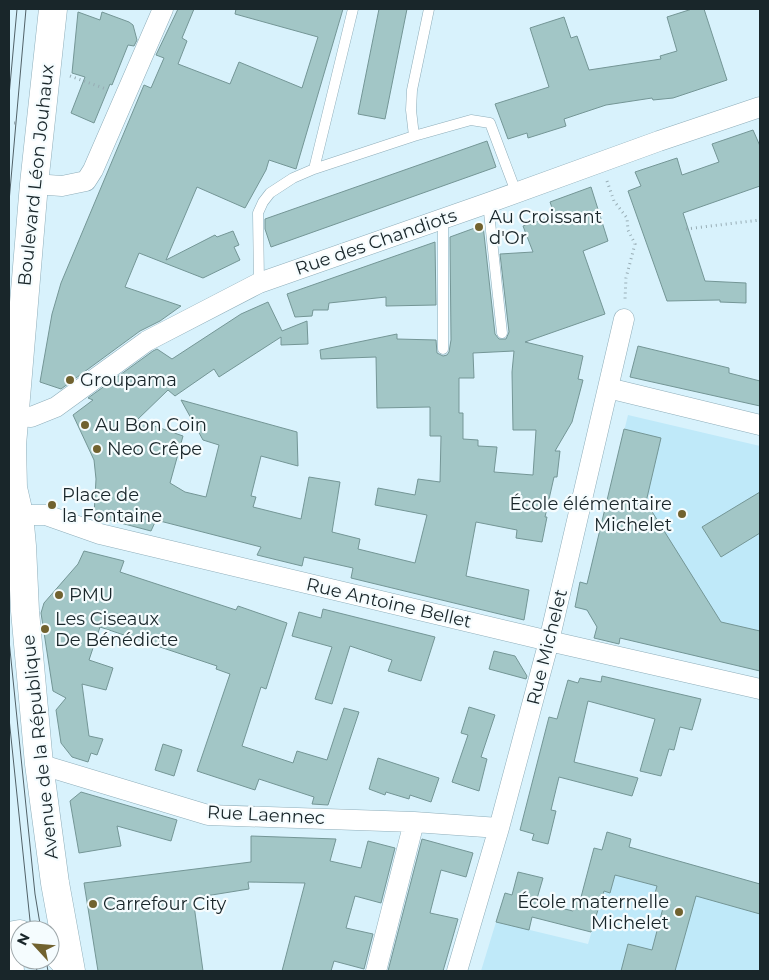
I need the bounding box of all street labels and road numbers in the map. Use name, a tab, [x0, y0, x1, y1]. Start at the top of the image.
street label: Boulevard Léon Jouhaux	[13, 63, 59, 287]
street label: Rue des Chandiots	[292, 204, 460, 280]
street label: Rue Antoine Bellet	[304, 573, 474, 633]
street label: Rue Michelet	[522, 587, 572, 707]
street label: Avenue de la République	[17, 633, 63, 860]
street label: Rue Laennec	[206, 801, 326, 829]

